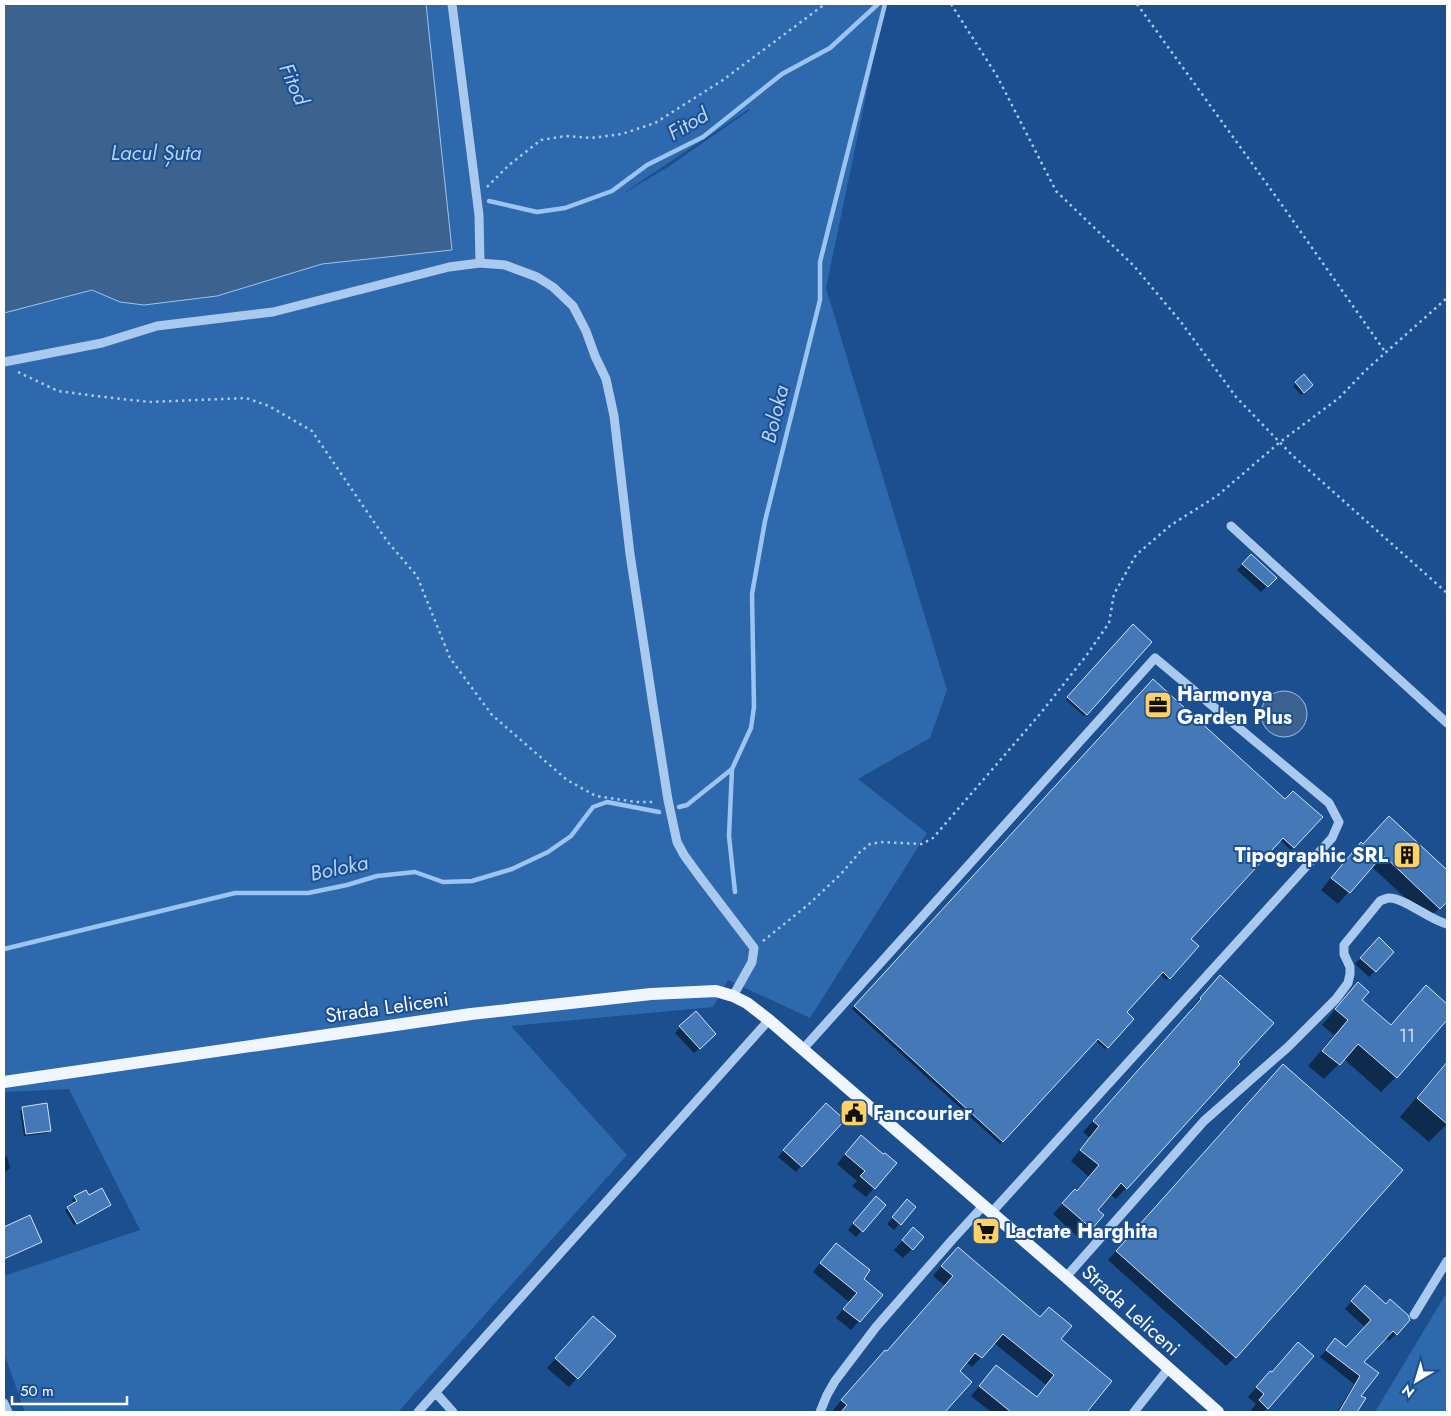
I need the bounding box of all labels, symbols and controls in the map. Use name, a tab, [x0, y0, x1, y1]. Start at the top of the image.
water label: Fitod	[272, 58, 317, 111]
water label: Fitod	[662, 99, 715, 148]
water label: Lacul Șuta	[111, 138, 202, 168]
water label: Boloka	[753, 381, 797, 446]
place label: Harmonya Garden Plus	[1177, 680, 1292, 732]
office icon: Harmonya Garden Plus	[1143, 690, 1173, 720]
building icon: Tipographic SRL	[1392, 840, 1422, 870]
place label: Tipographic SRL	[1235, 841, 1388, 870]
water label: Boloka	[307, 847, 371, 889]
street label: Strada Leliceni	[324, 985, 450, 1030]
house number: 11	[1399, 1023, 1415, 1049]
public building icon: Fancourier	[839, 1098, 869, 1128]
place label: Fancourier	[873, 1099, 973, 1128]
supermarket icon: Lactate Harghita	[971, 1216, 1001, 1246]
place label: Lactate Harghita	[1005, 1217, 1158, 1246]
street label: Strada Leliceni	[1075, 1258, 1186, 1363]
north arrow	[1391, 1356, 1441, 1406]
scale bar	[12, 1374, 128, 1406]
text: 50 m	[20, 1380, 54, 1402]
text: N	[1397, 1380, 1419, 1403]

